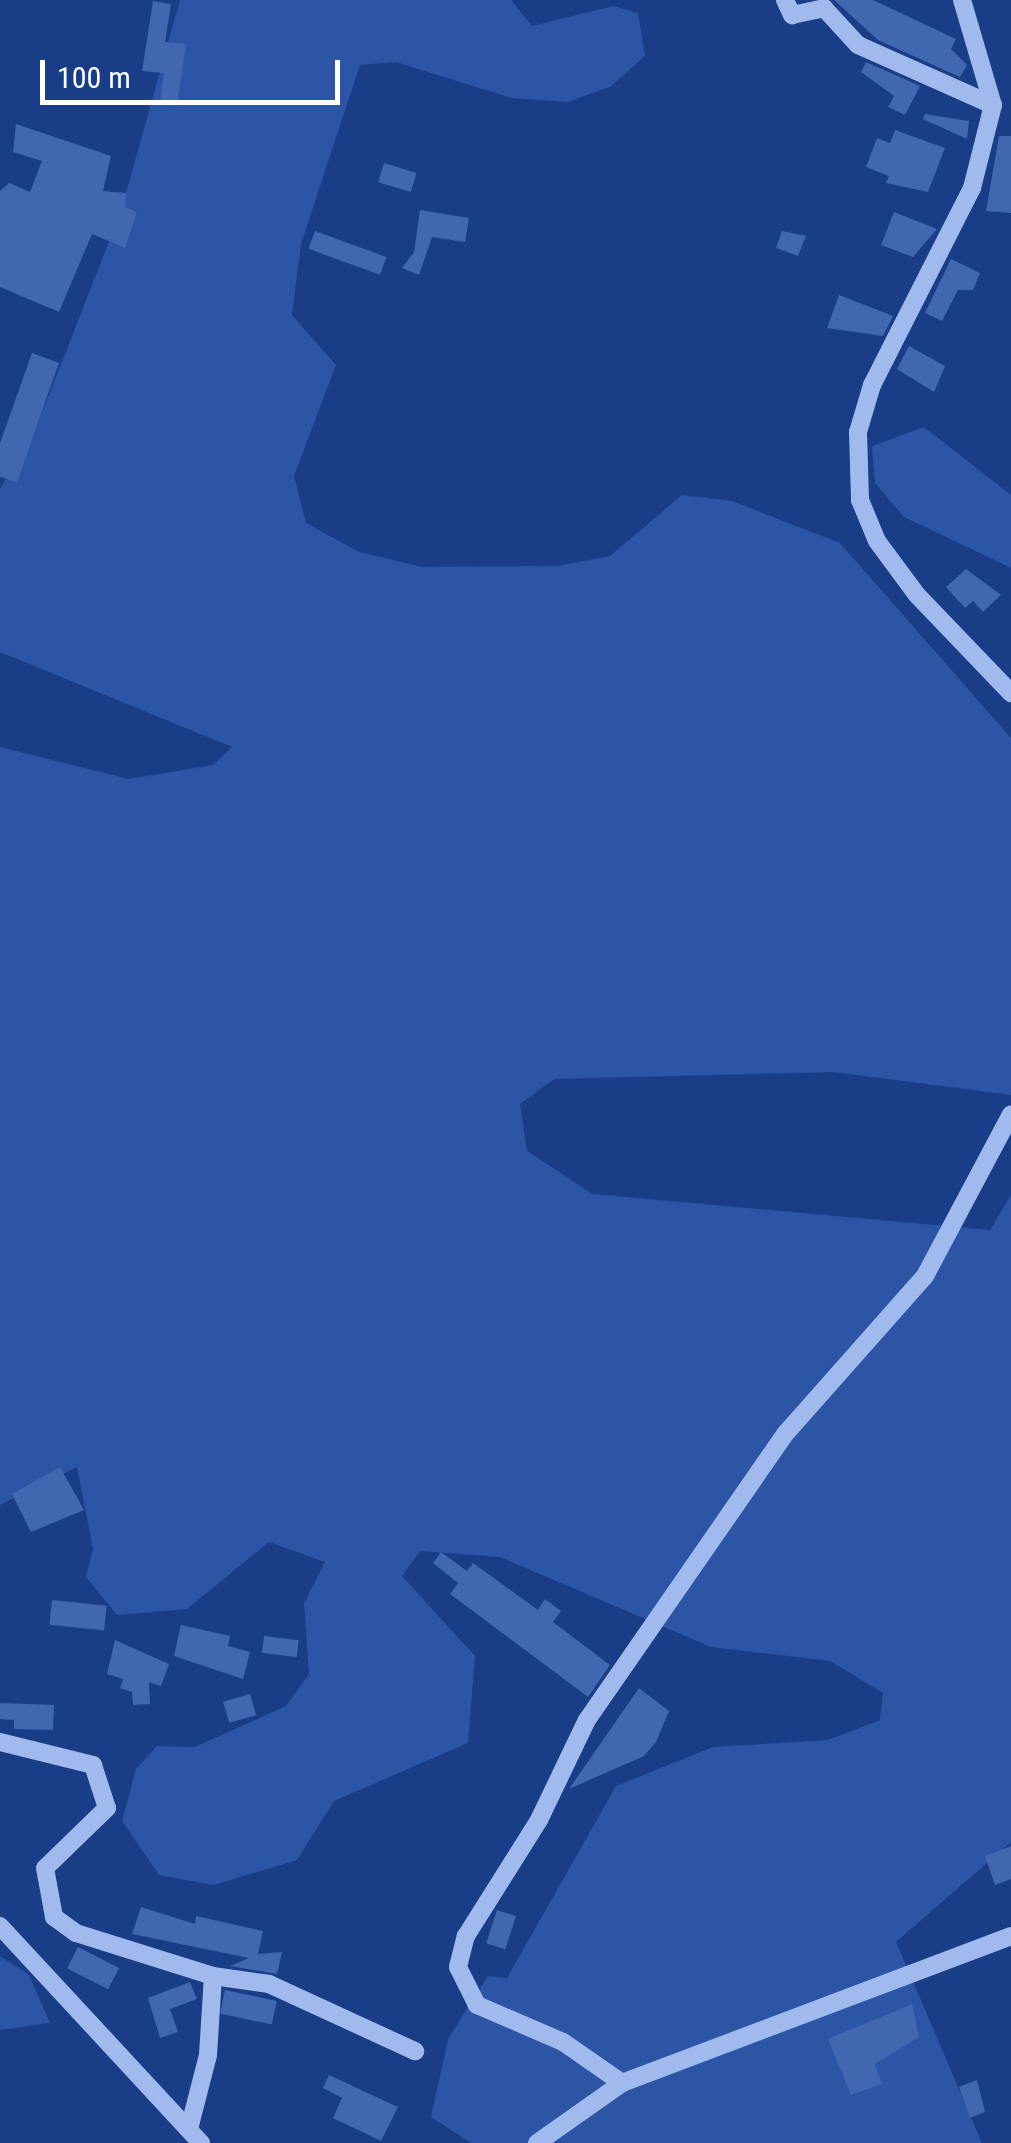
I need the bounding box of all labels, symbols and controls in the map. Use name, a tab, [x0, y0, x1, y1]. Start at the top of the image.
scale bar	[45, 40, 345, 102]
text: 100 m	[57, 60, 131, 95]

